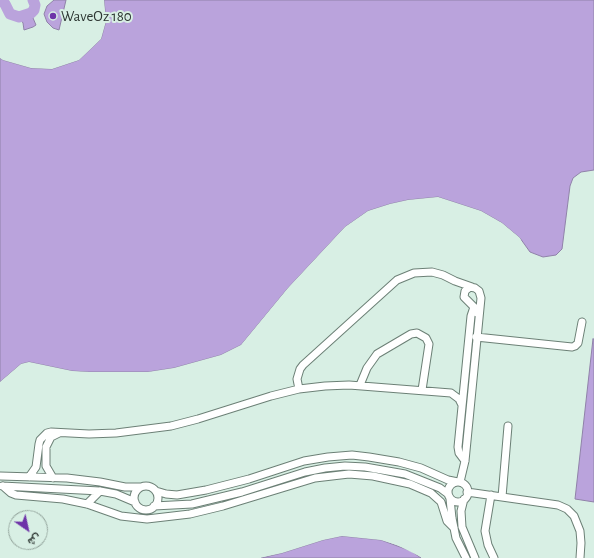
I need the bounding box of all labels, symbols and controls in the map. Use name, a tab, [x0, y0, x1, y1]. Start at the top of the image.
place label: WaveOz 180	[61, 7, 132, 25]
marker: WaveOz 180	[48, 11, 58, 21]
north arrow	[8, 510, 48, 550]
text: ش	[26, 531, 43, 548]

